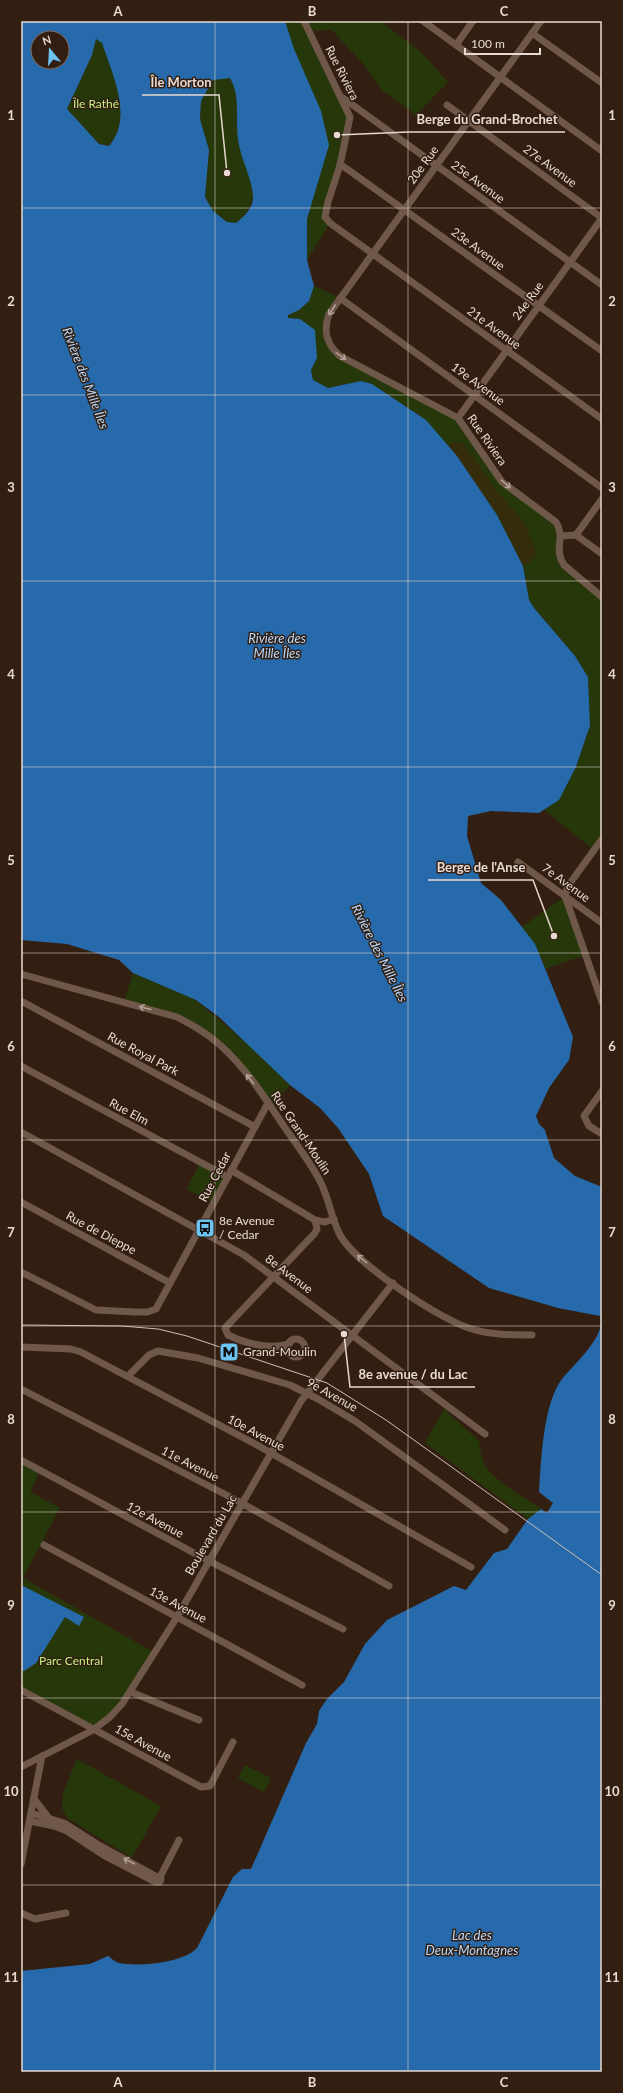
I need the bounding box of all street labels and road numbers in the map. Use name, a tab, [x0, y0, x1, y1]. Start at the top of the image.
street label: Rue Riviera	[322, 43, 363, 103]
street label: 27e Avenue	[521, 141, 580, 190]
street label: 20e Rue	[404, 143, 441, 187]
street label: 25e Avenue	[449, 157, 508, 206]
street label: 23e Avenue	[449, 224, 508, 273]
street label: 24e Rue	[509, 279, 546, 323]
street label: 21e Avenue	[465, 303, 524, 352]
street label: 19e Avenue	[449, 359, 508, 408]
street label: Rue Riviera	[464, 411, 511, 468]
street label: 7e Avenue	[539, 860, 593, 905]
street label: Rue Royal Park	[105, 1029, 182, 1079]
street label: Rue Grand-Moulin	[268, 1088, 335, 1177]
street label: Rue Elm	[107, 1095, 152, 1128]
street label: Rue Cedar	[195, 1149, 234, 1204]
street label: Rue de Dieppe	[63, 1208, 139, 1257]
street label: 8e Avenue	[263, 1251, 316, 1296]
street label: 9e Avenue	[304, 1375, 360, 1415]
street label: 10e Avenue	[225, 1411, 287, 1454]
street label: 11e Avenue	[159, 1443, 222, 1484]
street label: Boulevard du Lac	[181, 1492, 240, 1578]
street label: 12e Avenue	[124, 1498, 186, 1541]
street label: 13e Avenue	[147, 1583, 209, 1626]
street label: 15e Avenue	[112, 1721, 174, 1764]

